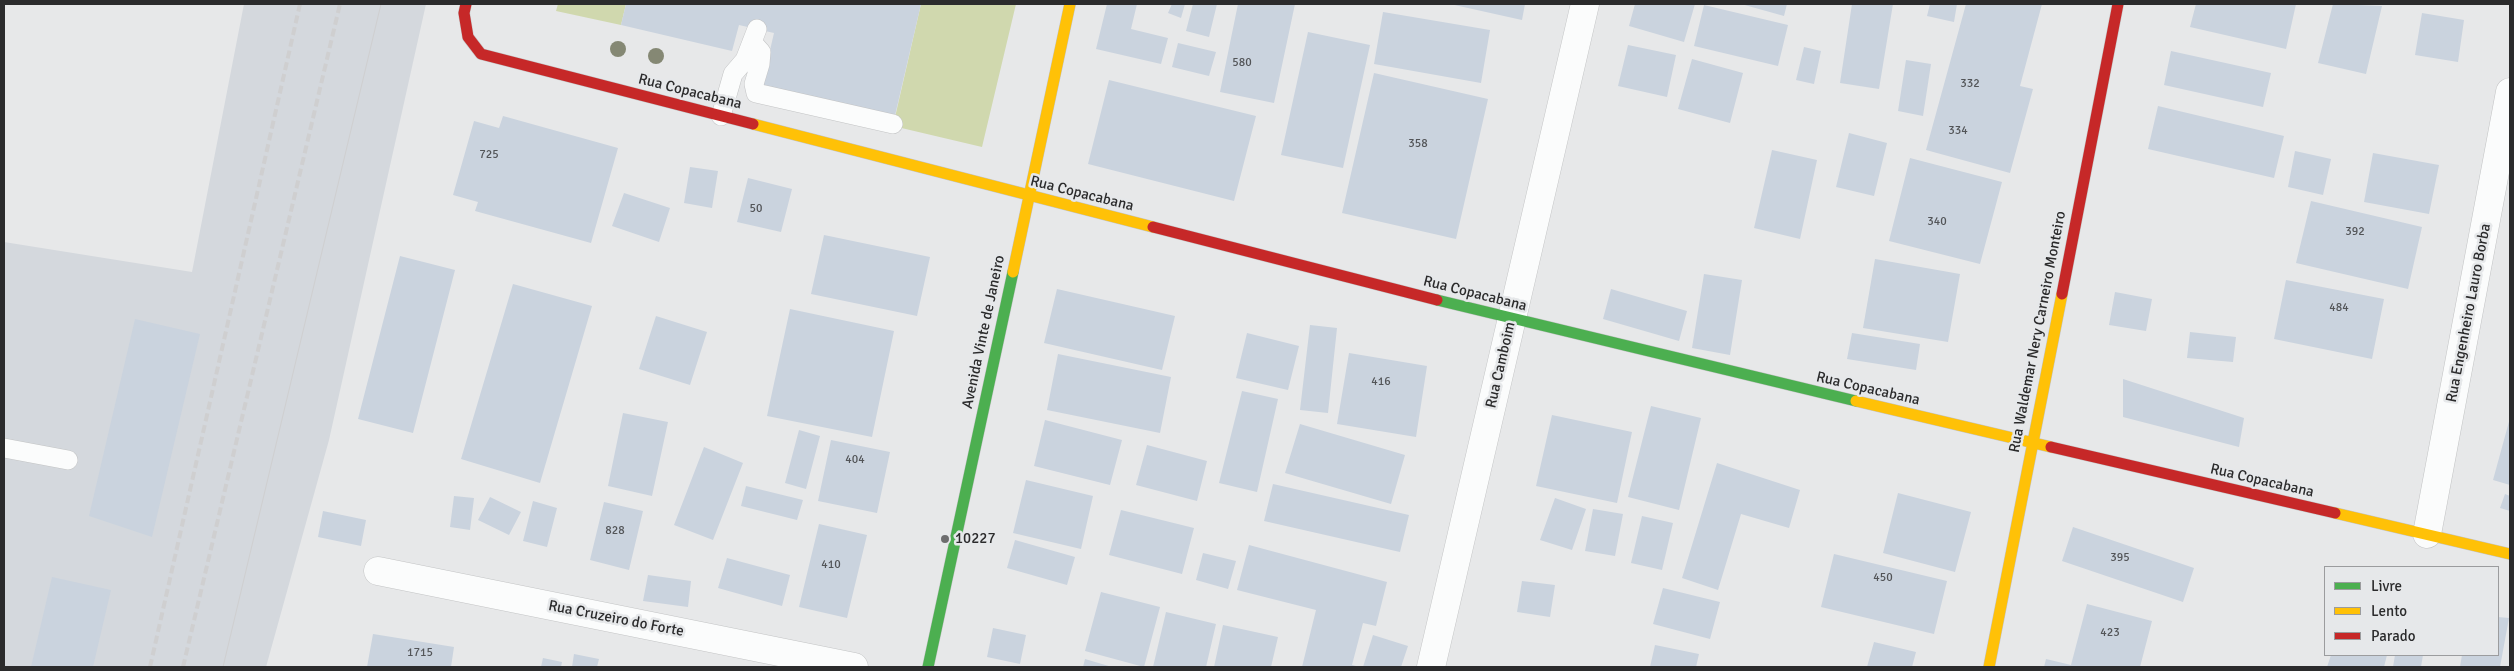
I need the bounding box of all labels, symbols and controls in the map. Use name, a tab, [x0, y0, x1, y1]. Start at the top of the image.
house number: 580	[1232, 56, 1252, 70]
street label: Rua Copacabana	[636, 70, 744, 114]
house number: 332	[1960, 77, 1980, 91]
house number: 334	[1948, 124, 1968, 138]
house number: 358	[1408, 137, 1428, 151]
house number: 725	[479, 148, 499, 162]
street label: Rua Copacabana	[1028, 172, 1136, 216]
house number: 50	[750, 202, 762, 216]
street label: Rua Waldemar Nery Carneiro Monteiro	[2006, 210, 2070, 454]
house number: 340	[1927, 215, 1947, 229]
street label: Rua Engenheiro Lauro Borba	[2443, 222, 2495, 404]
house number: 392	[2345, 225, 2365, 239]
street label: Avenida Vinte de Janeiro	[959, 254, 1009, 410]
street label: Rua Copacabana	[1421, 272, 1529, 316]
house number: 484	[2329, 301, 2349, 315]
street label: Rua Camboim	[1482, 320, 1520, 410]
street label: Rua Copacabana	[1814, 368, 1922, 410]
house number: 416	[1371, 375, 1391, 389]
house number: 404	[845, 453, 865, 467]
street label: Rua Copacabana	[2208, 460, 2316, 502]
house number: 828	[605, 524, 625, 538]
place label: 10227	[955, 530, 995, 548]
marker: 10227	[939, 533, 951, 545]
house number: 395	[2110, 551, 2130, 565]
house number: 410	[821, 558, 841, 572]
legend	[2324, 566, 2499, 656]
house number: 450	[1873, 571, 1893, 585]
text: Livre	[2371, 577, 2402, 595]
street label: Rua Cruzeiro do Forte	[547, 597, 685, 641]
text: Lento	[2371, 602, 2407, 620]
house number: 423	[2100, 626, 2120, 640]
text: Parado	[2371, 627, 2416, 645]
house number: 1715	[407, 646, 433, 660]

